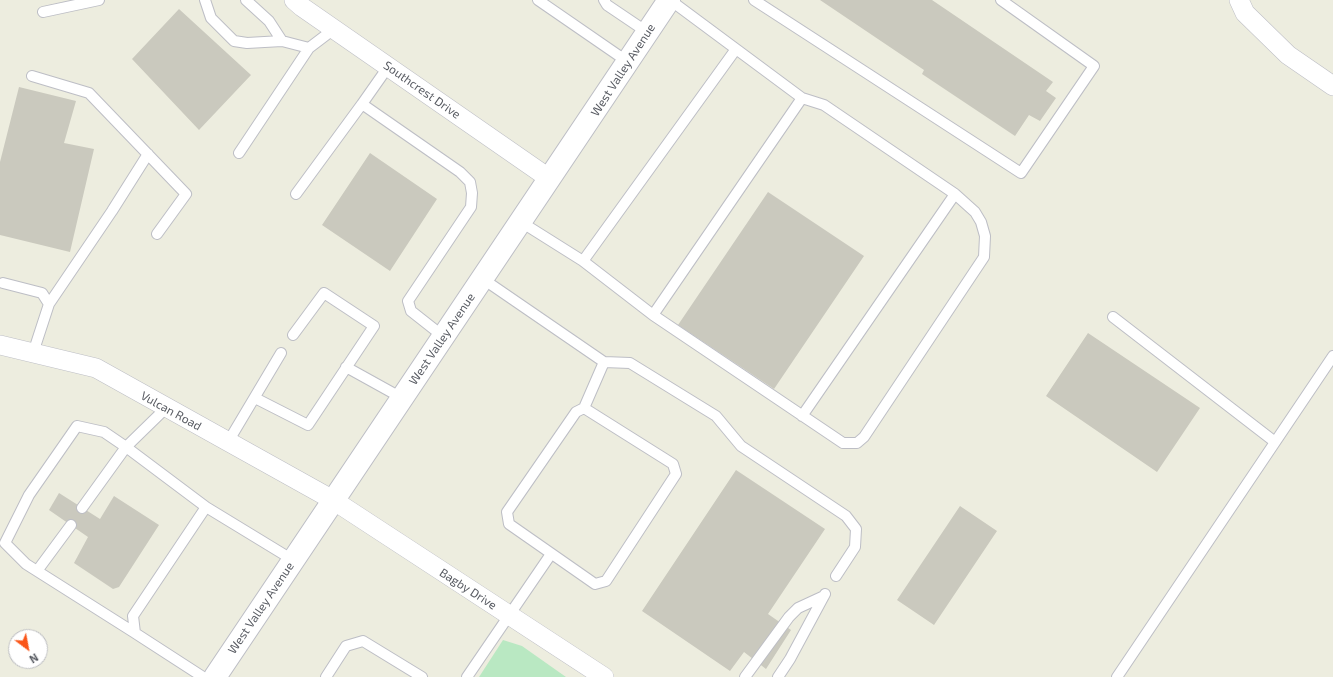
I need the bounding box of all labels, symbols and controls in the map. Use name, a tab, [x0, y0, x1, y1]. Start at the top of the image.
street label: West Valley Avenue	[588, 21, 658, 119]
street label: Southcrest Drive	[381, 58, 463, 122]
street label: West Valley Avenue	[406, 291, 478, 387]
street label: Vulcan Road	[138, 388, 204, 434]
street label: West Valley Avenue	[225, 560, 297, 656]
street label: Bagby Drive	[437, 565, 499, 613]
north arrow	[8, 629, 48, 669]
text: N	[27, 651, 41, 666]

